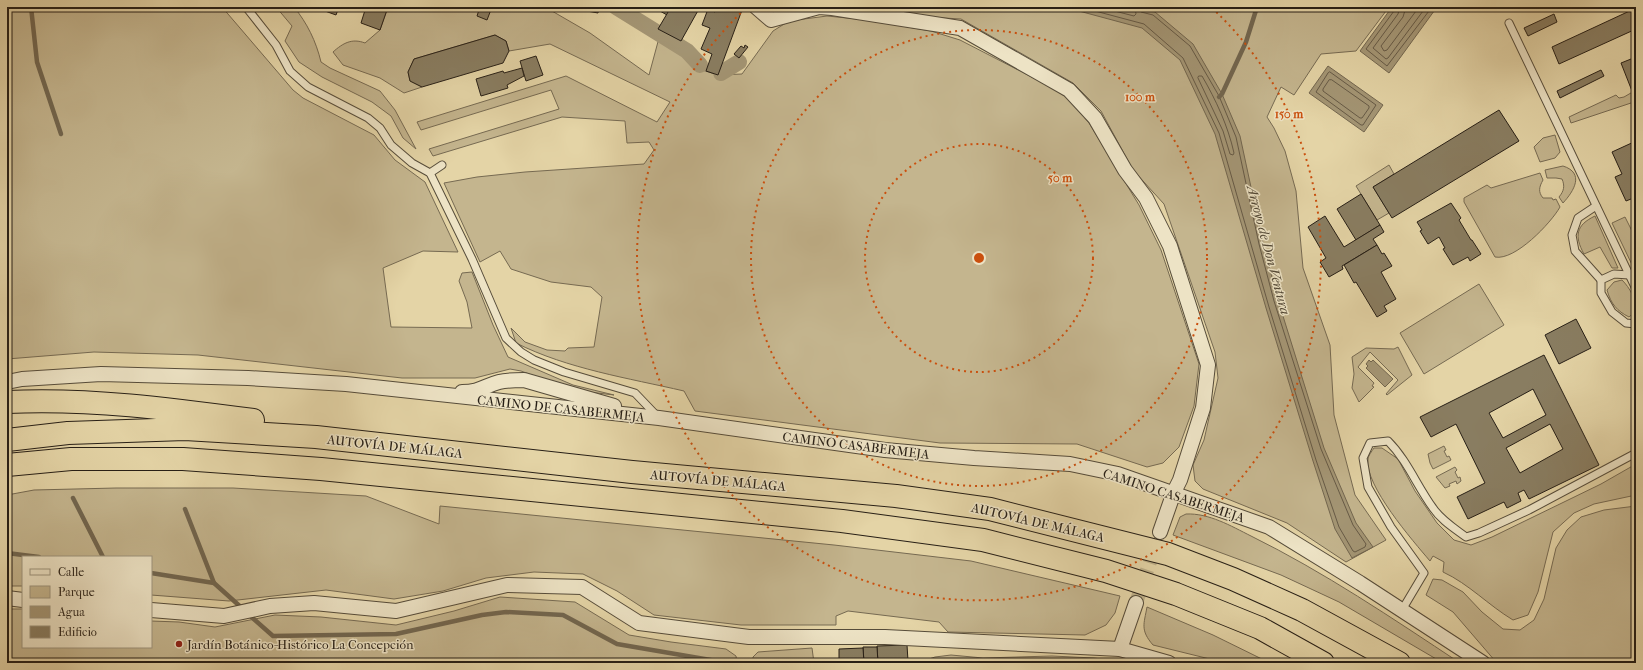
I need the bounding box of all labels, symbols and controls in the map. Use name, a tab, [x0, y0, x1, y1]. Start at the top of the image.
text: 100 m	[1125, 90, 1156, 104]
text: 150 m	[1275, 107, 1304, 121]
text: 50 m	[1048, 171, 1073, 185]
water label: Arroyo de Don Ventura	[1243, 182, 1294, 317]
centre of rings	[972, 251, 986, 265]
street label: CAMINO DE CASABERMEJA	[476, 392, 646, 425]
street label: CAMINO CASABERMEJA	[782, 429, 931, 462]
street label: AUTOVÍA DE MÁLAGA	[325, 432, 464, 461]
street label: CAMINO CASABERMEJA	[1101, 465, 1247, 526]
street label: AUTOVÍA DE MÁLAGA	[648, 467, 787, 494]
street label: AUTOVÍA DE MÁLAGA	[969, 500, 1106, 545]
legend	[22, 556, 152, 648]
text: Calle	[58, 565, 84, 579]
text: Parque	[58, 585, 95, 599]
text: Agua	[57, 605, 85, 619]
text: Edificio	[58, 625, 97, 639]
place label: Jardín Botánico-Histórico La Concepción	[186, 637, 414, 652]
marker: Jardín Botánico-Histórico La Concepción	[174, 639, 184, 649]

